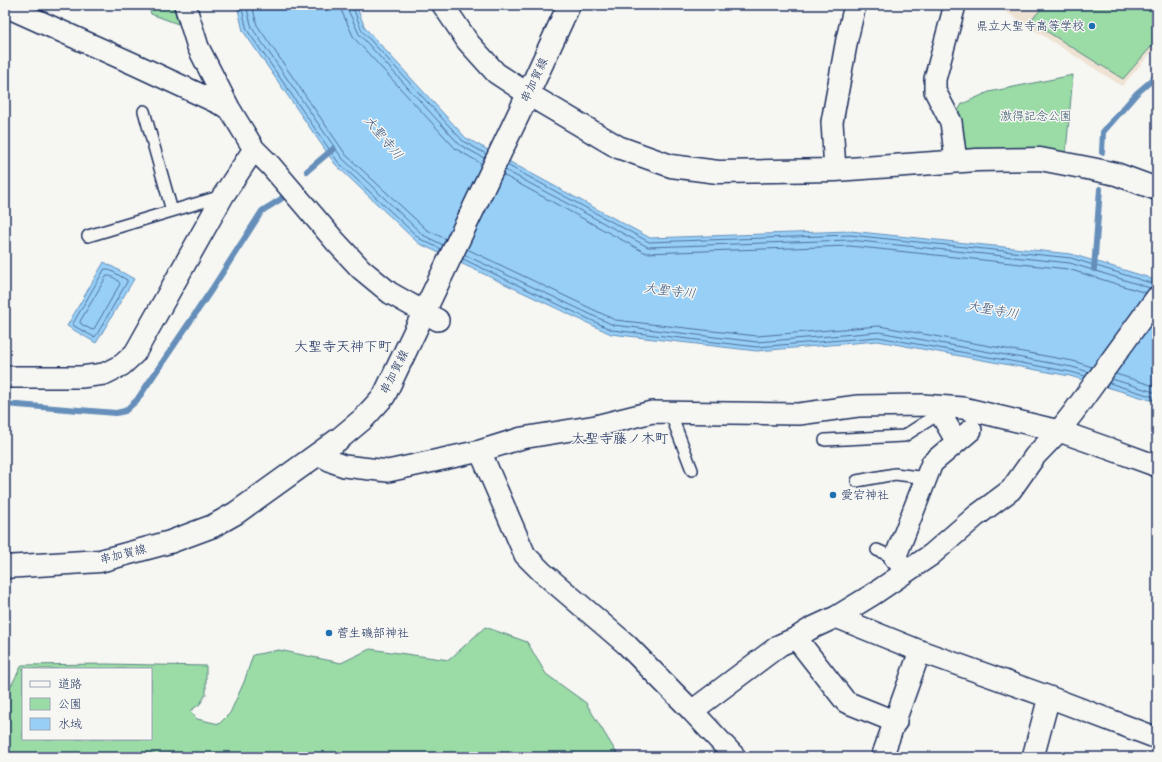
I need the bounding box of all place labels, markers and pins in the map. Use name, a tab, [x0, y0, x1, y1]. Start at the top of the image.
place label: 県立大聖寺高等学校	[976, 16, 1084, 34]
marker: 県立大聖寺高等学校	[1087, 21, 1097, 31]
place label: 愛宕神社	[841, 485, 889, 503]
marker: 愛宕神社	[828, 490, 838, 500]
place label: 菅生磯部神社	[337, 623, 409, 641]
marker: 菅生磯部神社	[324, 628, 334, 638]

